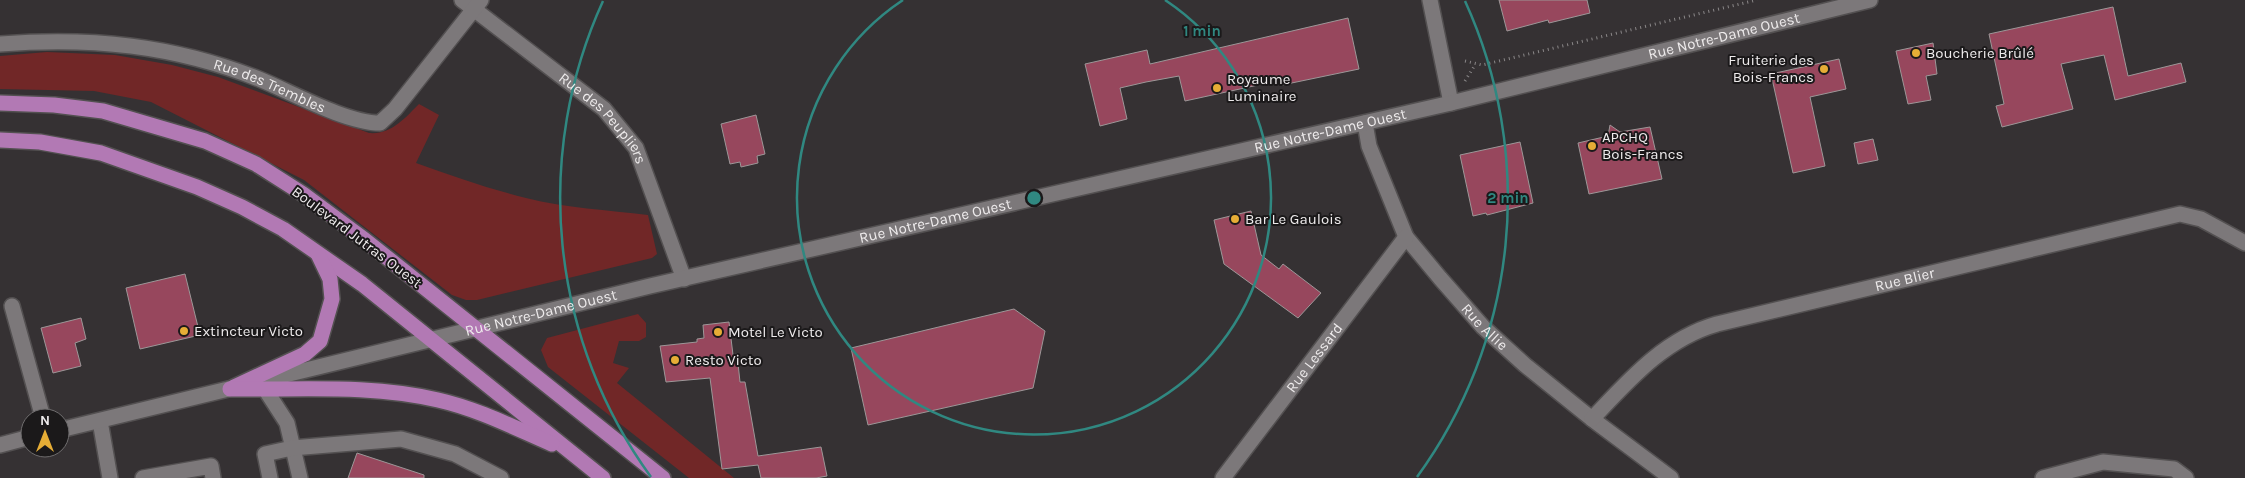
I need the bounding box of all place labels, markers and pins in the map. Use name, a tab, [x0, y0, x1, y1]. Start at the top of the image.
place label: Boucherie Brûlé	[1926, 44, 2034, 62]
marker: Boucherie Brûlé	[1910, 47, 1922, 59]
place label: Fruiterie des Bois-Francs	[1728, 51, 1814, 86]
marker: Fruiterie des Bois-Francs	[1818, 63, 1830, 75]
place label: Royaume Luminaire	[1227, 70, 1297, 105]
marker: Royaume Luminaire	[1211, 82, 1223, 94]
place label: APCHQ Bois-Francs	[1602, 128, 1683, 163]
marker: APCHQ Bois-Francs	[1586, 140, 1598, 152]
centre of rings	[1025, 189, 1043, 207]
place label: Bar Le Gaulois	[1245, 210, 1342, 228]
marker: Bar Le Gaulois	[1229, 213, 1241, 225]
place label: Extincteur Victo	[194, 322, 303, 340]
place label: Motel Le Victo	[728, 323, 823, 341]
marker: Extincteur Victo	[178, 325, 190, 337]
marker: Motel Le Victo	[712, 326, 724, 338]
place label: Resto Victo	[685, 351, 762, 369]
marker: Resto Victo	[669, 354, 681, 366]

